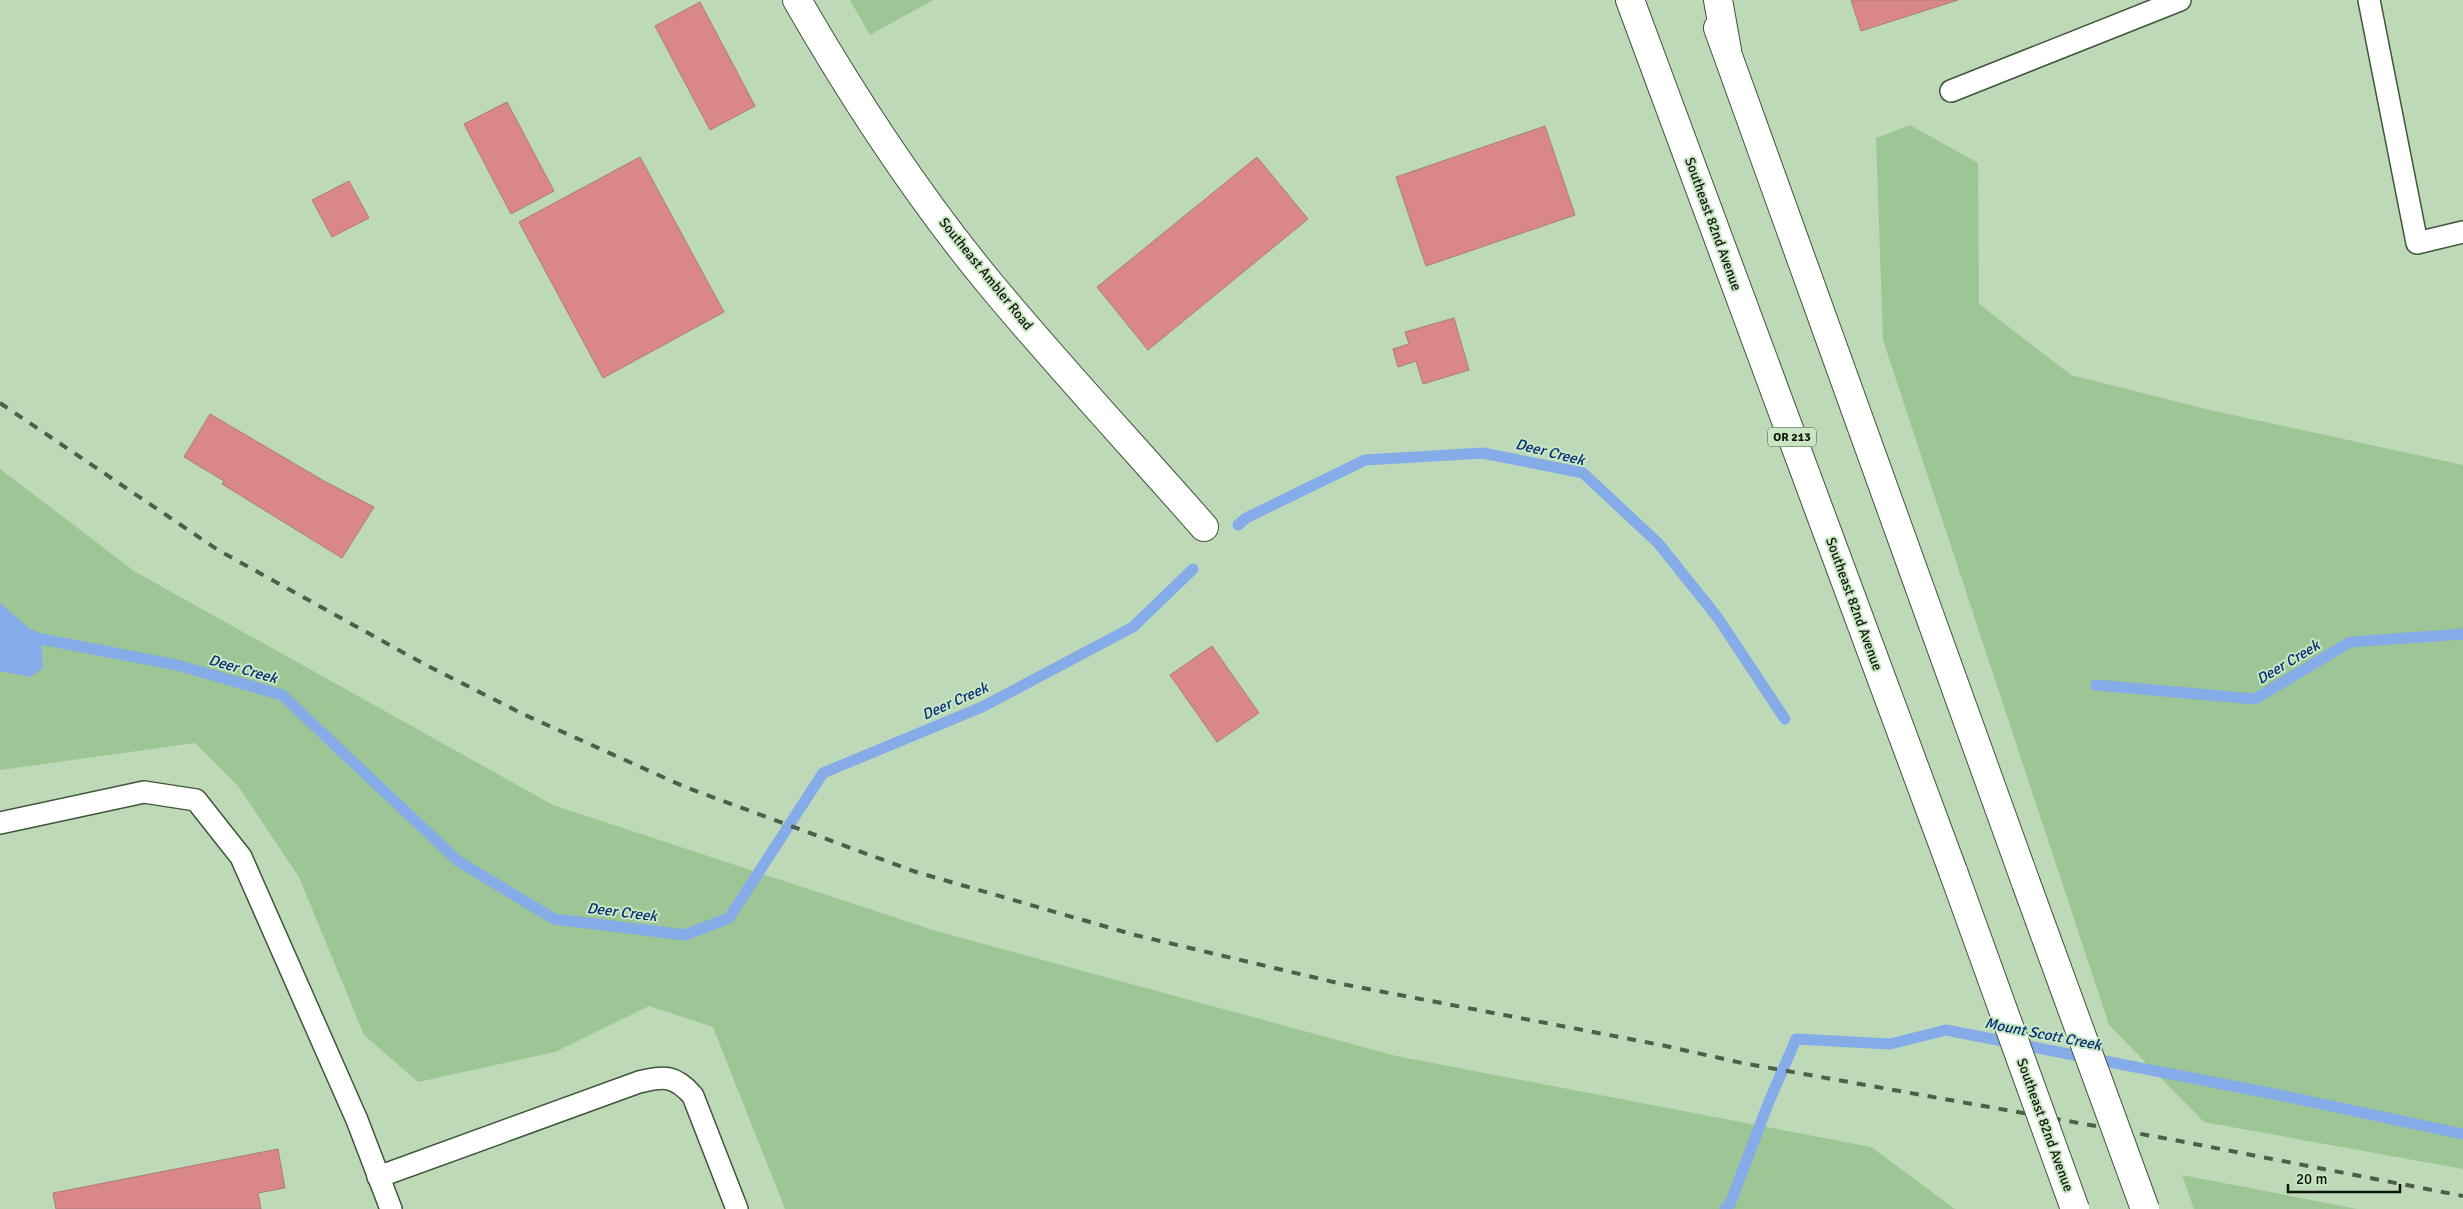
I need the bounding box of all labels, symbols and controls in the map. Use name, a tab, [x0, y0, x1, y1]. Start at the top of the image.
street label: Southeast 82nd Avenue	[1681, 155, 1745, 293]
street label: Southeast Ambler Road	[935, 214, 1037, 334]
road number: OR 213	[1768, 428, 1816, 447]
water label: Deer Creek	[1514, 435, 1588, 470]
street label: Southeast 82nd Avenue	[1822, 535, 1886, 673]
water label: Deer Creek	[2253, 635, 2324, 688]
water label: Deer Creek	[207, 651, 281, 688]
water label: Deer Creek	[919, 678, 992, 724]
water label: Deer Creek	[586, 899, 659, 925]
water label: Mount Scott Creek	[1983, 1014, 2104, 1054]
street label: Southeast 82nd Avenue	[2013, 1056, 2077, 1194]
scale bar	[2288, 1162, 2400, 1194]
text: 20 m	[2296, 1170, 2327, 1188]

